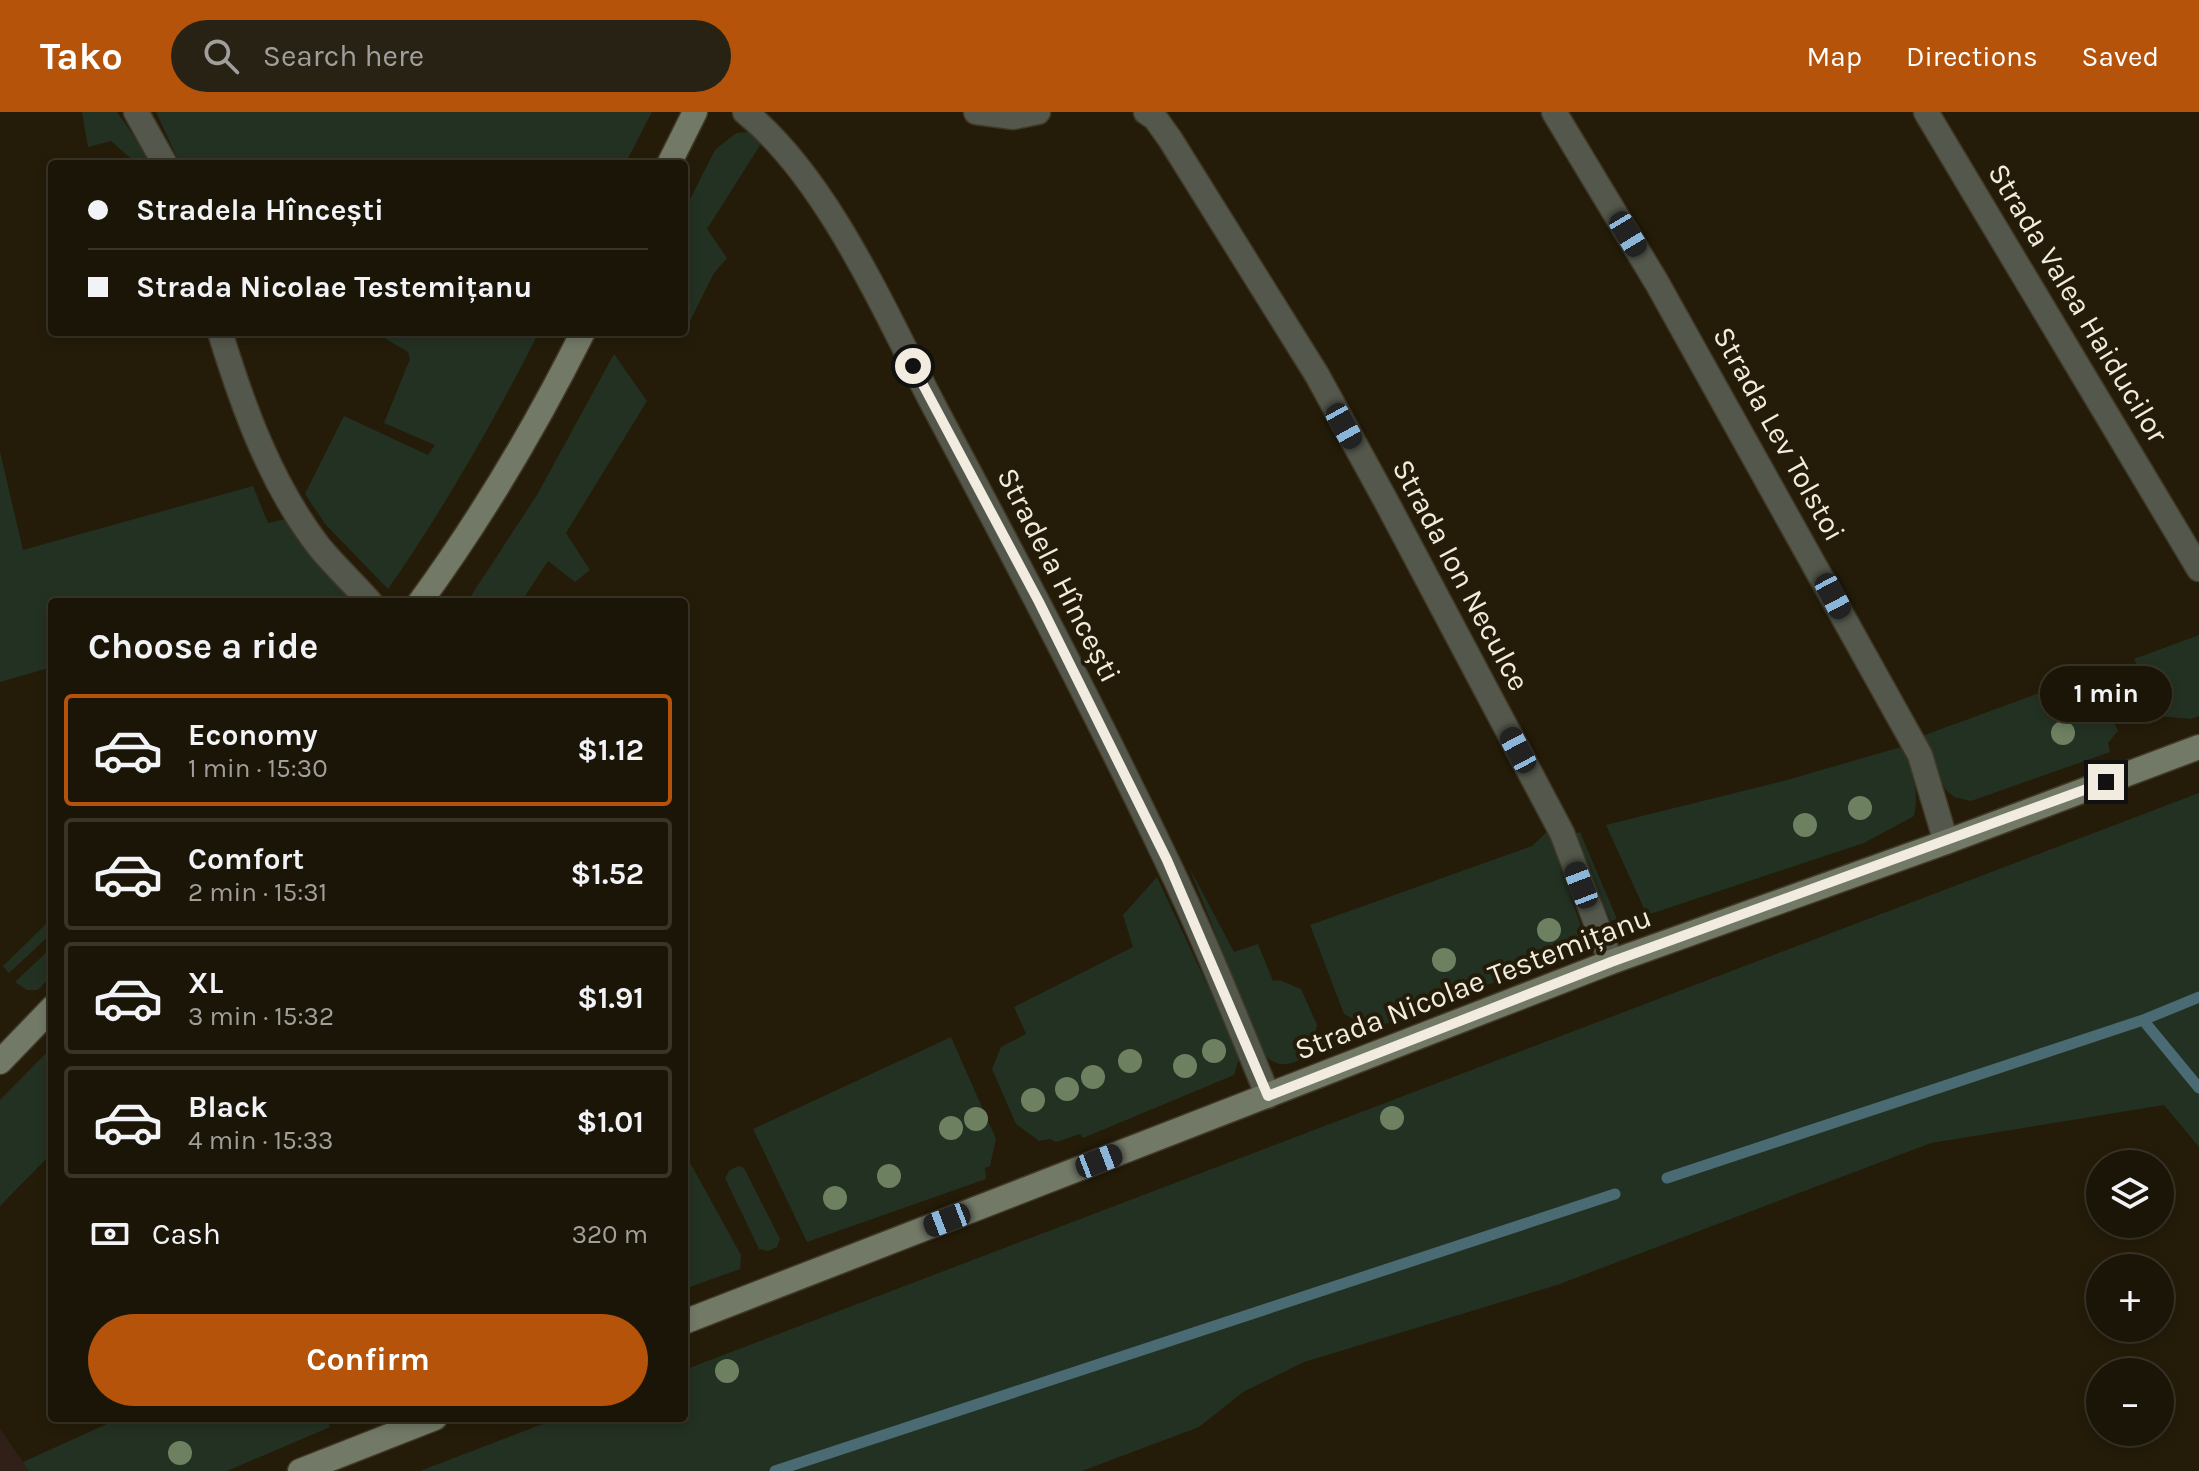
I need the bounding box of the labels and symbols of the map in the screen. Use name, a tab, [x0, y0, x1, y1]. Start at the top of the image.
street label: Strada Valea Haiducilor	[1980, 157, 2176, 449]
car	[1605, 207, 1651, 261]
street label: Strada Lev Tolstoi	[1705, 320, 1853, 548]
route start	[895, 348, 931, 384]
car	[1322, 399, 1366, 453]
street label: Strada Ion Neculce	[1385, 453, 1537, 697]
street label: Stradela Hîncești	[989, 462, 1129, 688]
car	[1811, 569, 1855, 623]
callout: 1 min	[2040, 666, 2172, 722]
car	[1496, 723, 1540, 777]
route end	[2088, 764, 2124, 800]
car	[1561, 858, 1601, 912]
street label: Strada Nicolae Testemițanu	[1290, 898, 1656, 1068]
car	[1072, 1141, 1126, 1181]
car	[920, 1200, 974, 1240]

